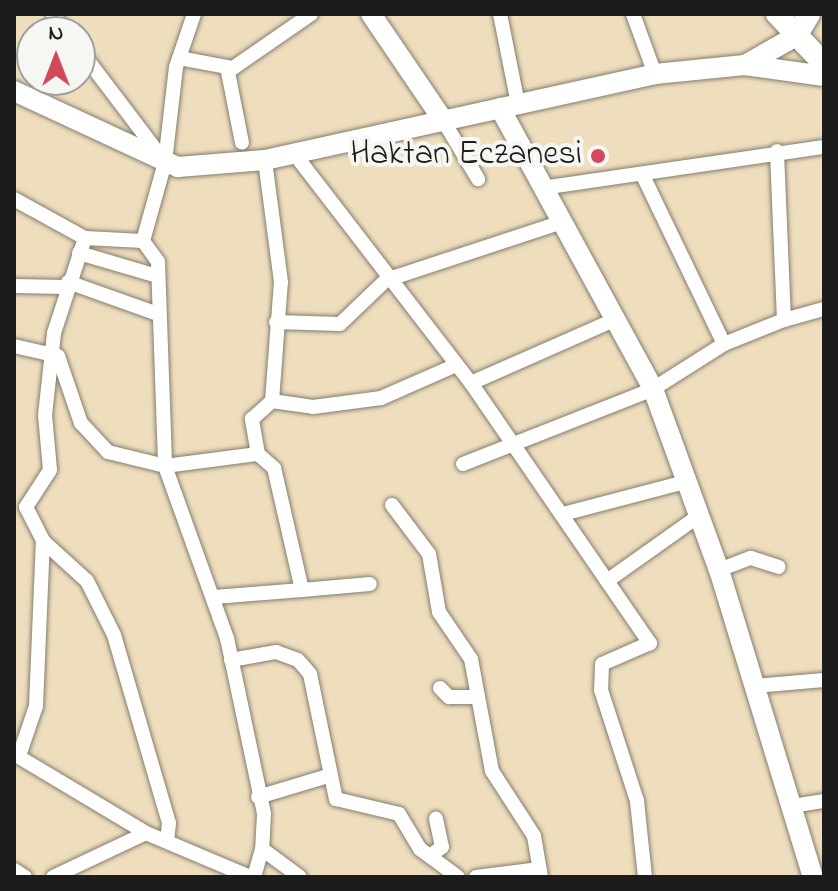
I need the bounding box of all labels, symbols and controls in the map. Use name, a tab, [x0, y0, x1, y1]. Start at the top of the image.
north arrow	[16, 16, 96, 96]
text: N	[49, 18, 63, 50]
place label: Haktan Eczanesi	[350, 136, 582, 176]
marker: Haktan Eczanesi	[589, 147, 607, 165]

